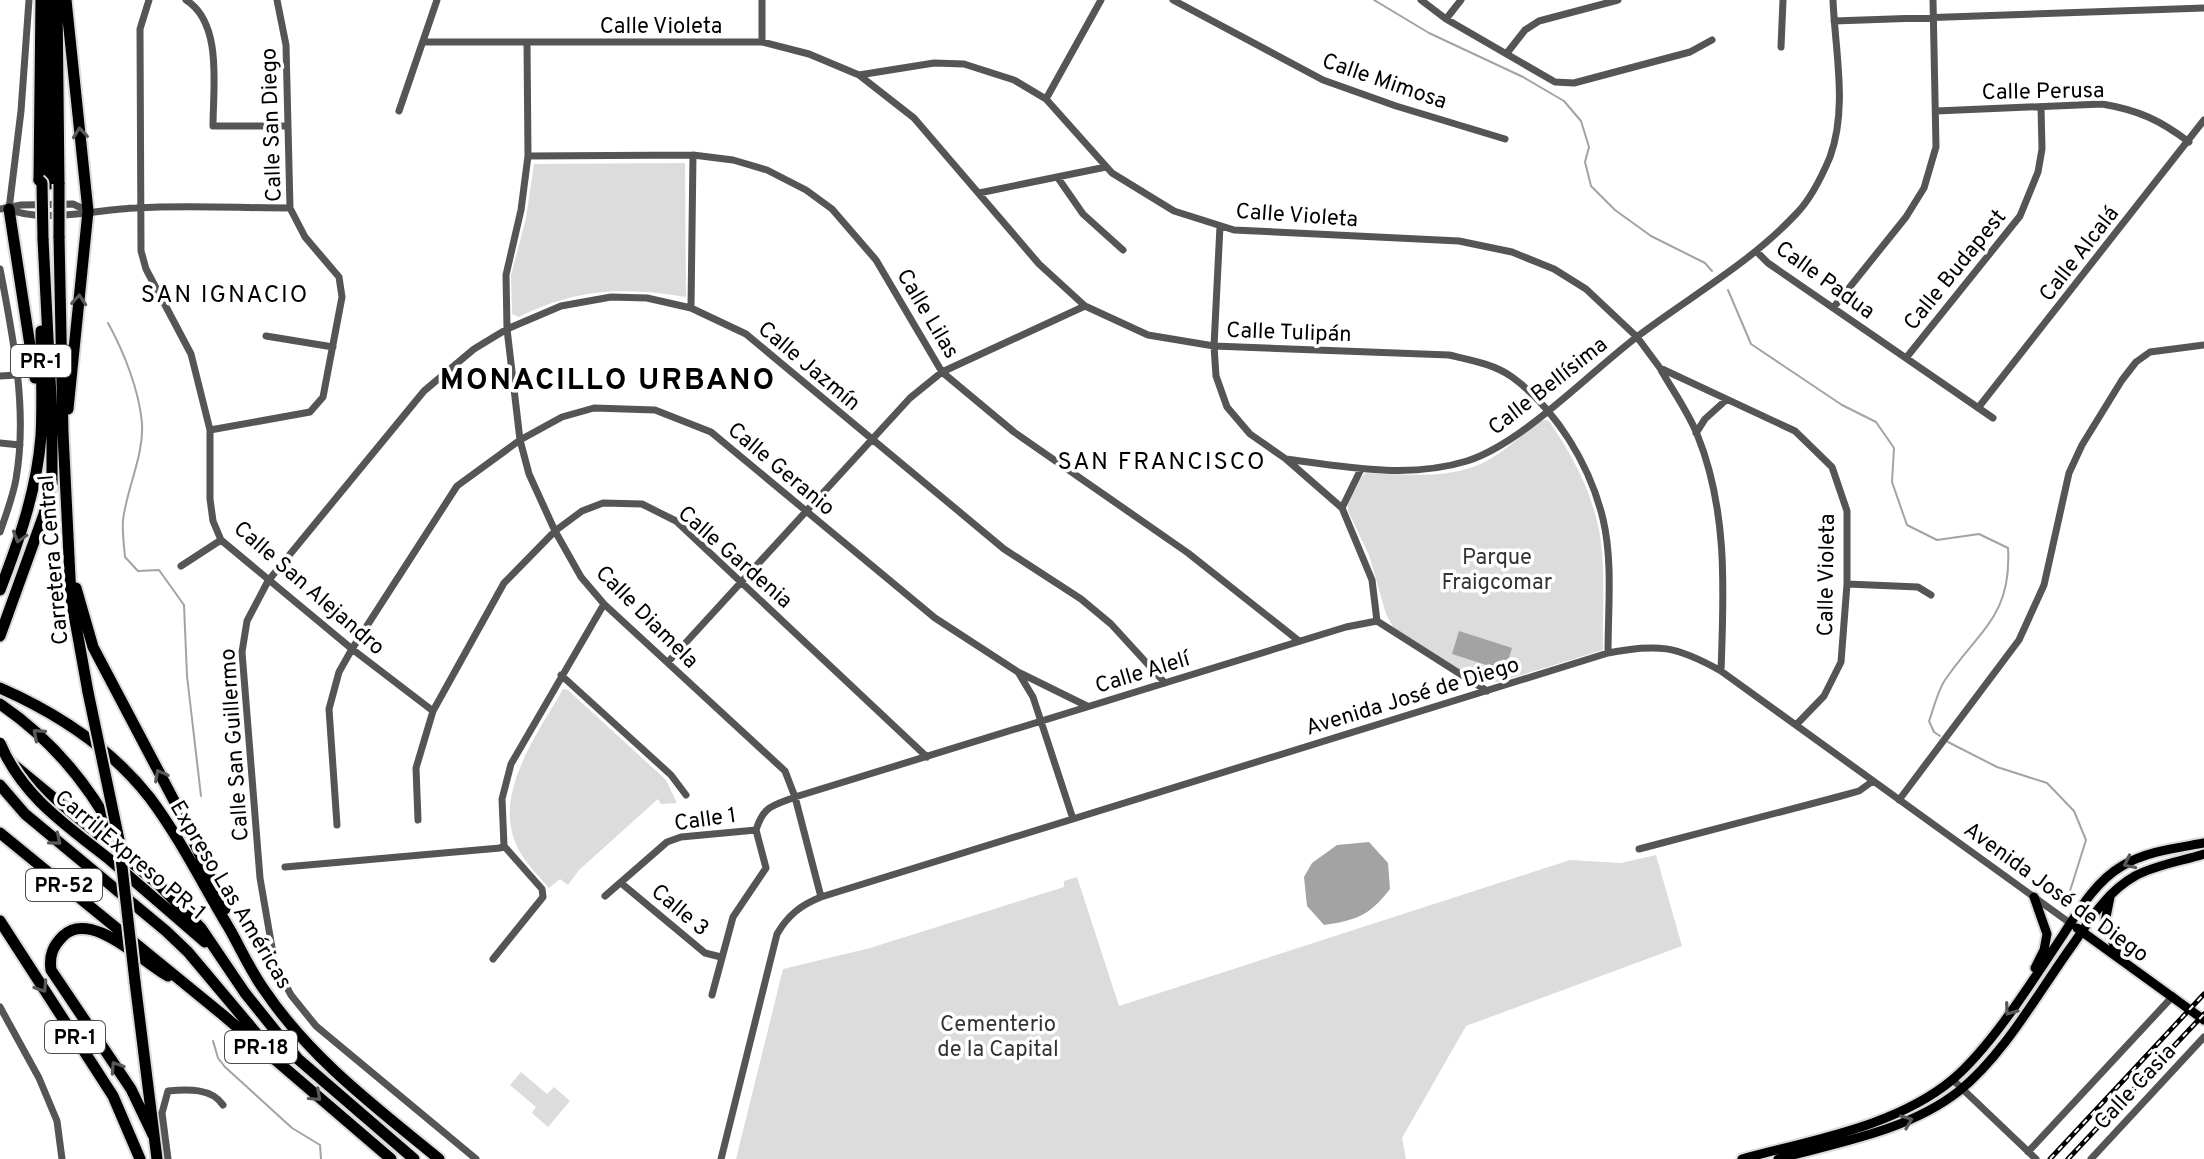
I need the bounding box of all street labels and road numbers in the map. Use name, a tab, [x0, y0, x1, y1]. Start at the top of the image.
street label: Calle Violeta	[600, 14, 722, 41]
street label: Calle San Diego	[256, 47, 289, 202]
street label: Calle Mimosa	[1318, 48, 1450, 116]
street label: Calle Perusa	[1981, 78, 2105, 107]
street label: Calle Violeta	[1235, 199, 1359, 234]
street label: Calle Alcalá	[2034, 201, 2126, 308]
street label: Calle Budapest	[1899, 205, 2013, 337]
street label: Calle Padua	[1770, 236, 1879, 326]
street label: Calle Lilas	[890, 265, 964, 364]
street label: Calle Jazmín	[752, 316, 865, 418]
street label: Calle Tulipán	[1226, 318, 1352, 349]
street label: Calle Bellísima	[1483, 332, 1614, 442]
road number: PR-1	[11, 345, 71, 377]
street label: Calle Geranio	[721, 417, 840, 523]
street label: Carretera Central	[34, 474, 75, 646]
street label: Calle Gardenia	[671, 501, 797, 615]
street label: Calle Violeta	[1813, 513, 1842, 637]
street label: Calle San Alejandro	[227, 516, 389, 662]
street label: Calle Diamela	[589, 561, 703, 675]
street label: Calle Alelí	[1092, 646, 1196, 701]
street label: Calle San Guillermo	[215, 647, 256, 842]
street label: Avenida José de Diego	[1303, 652, 1523, 743]
street label: Carril Expreso PR-1	[48, 785, 210, 927]
street label: Expreso Las Américas	[163, 796, 297, 994]
street label: Calle 1	[673, 803, 738, 838]
street label: Avenida José de Diego	[1958, 817, 2153, 969]
road number: PR-52	[26, 869, 102, 901]
street label: Calle 3	[645, 879, 714, 943]
road number: PR-1	[45, 1021, 105, 1053]
road number: PR-18	[225, 1031, 297, 1063]
street label: Calle Casia	[2089, 1039, 2182, 1136]

